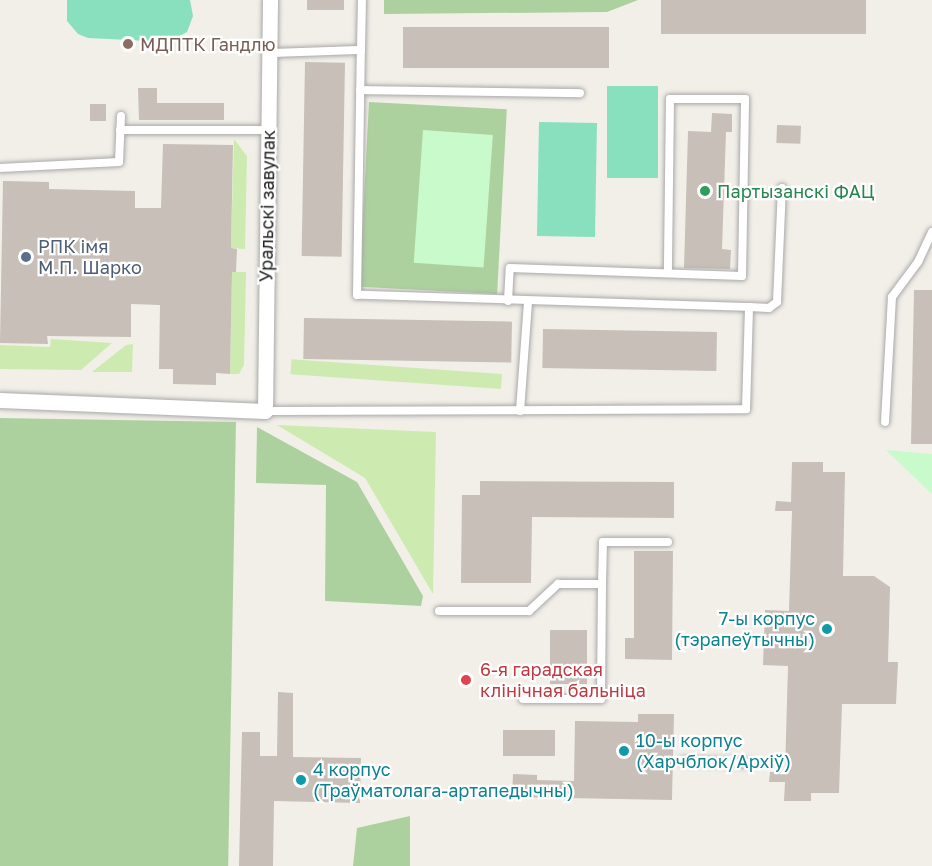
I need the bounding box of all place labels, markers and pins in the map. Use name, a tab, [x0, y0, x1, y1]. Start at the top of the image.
place label: МДПТК Гандлю	[140, 33, 276, 55]
marker: МДПТК Гандлю	[121, 37, 135, 51]
place label: Партызанскі ФАЦ	[717, 180, 875, 202]
marker: Партызанскі ФАЦ	[698, 184, 712, 198]
place label: РПК імя М.П. Шарко	[38, 236, 142, 278]
marker: РПК імя М.П. Шарко	[19, 250, 33, 264]
place label: 7-ы корпус (тэрапеўтычны)	[674, 608, 815, 650]
marker: 7-ы корпус (тэрапеўтычны)	[820, 622, 834, 636]
place label: 6-я гарадская клінічная бальніца	[480, 659, 646, 702]
marker: 6-я гарадская клінічная бальніца	[457, 671, 475, 689]
place label: 10-ы корпус (Харчблок/Архіў)	[636, 730, 791, 772]
marker: 10-ы корпус (Харчблок/Архіў)	[617, 744, 631, 758]
place label: 4 корпус (Траўматолага-артапедычны)	[313, 759, 574, 802]
marker: 4 корпус (Траўматолага-артапедычны)	[294, 773, 308, 787]

